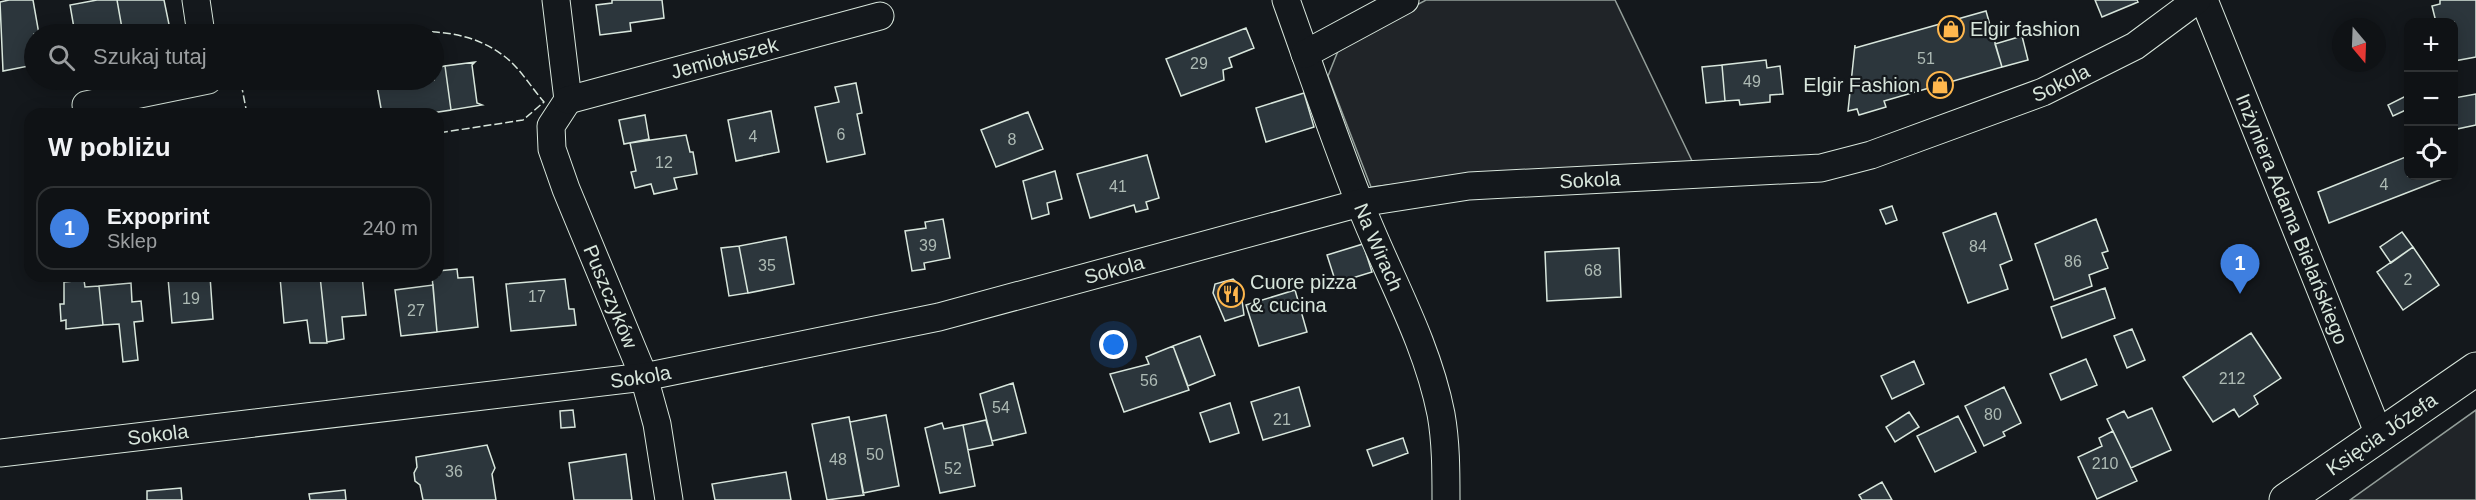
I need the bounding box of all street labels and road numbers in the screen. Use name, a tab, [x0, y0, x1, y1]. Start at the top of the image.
street label: Jemiołuszek	[668, 33, 781, 83]
street label: Sokola	[2029, 59, 2094, 106]
street label: Inżyniera Adama Bielańskiego	[2232, 90, 2352, 347]
street label: Sokola	[1559, 167, 1622, 192]
street label: Na Wirach	[1350, 200, 1408, 294]
street label: Puszczyków	[579, 242, 642, 352]
street label: Sokola	[1082, 251, 1147, 288]
street label: Sokola	[609, 361, 674, 392]
street label: Księcia Józefa	[2322, 388, 2442, 480]
street label: Sokola	[126, 420, 190, 449]

